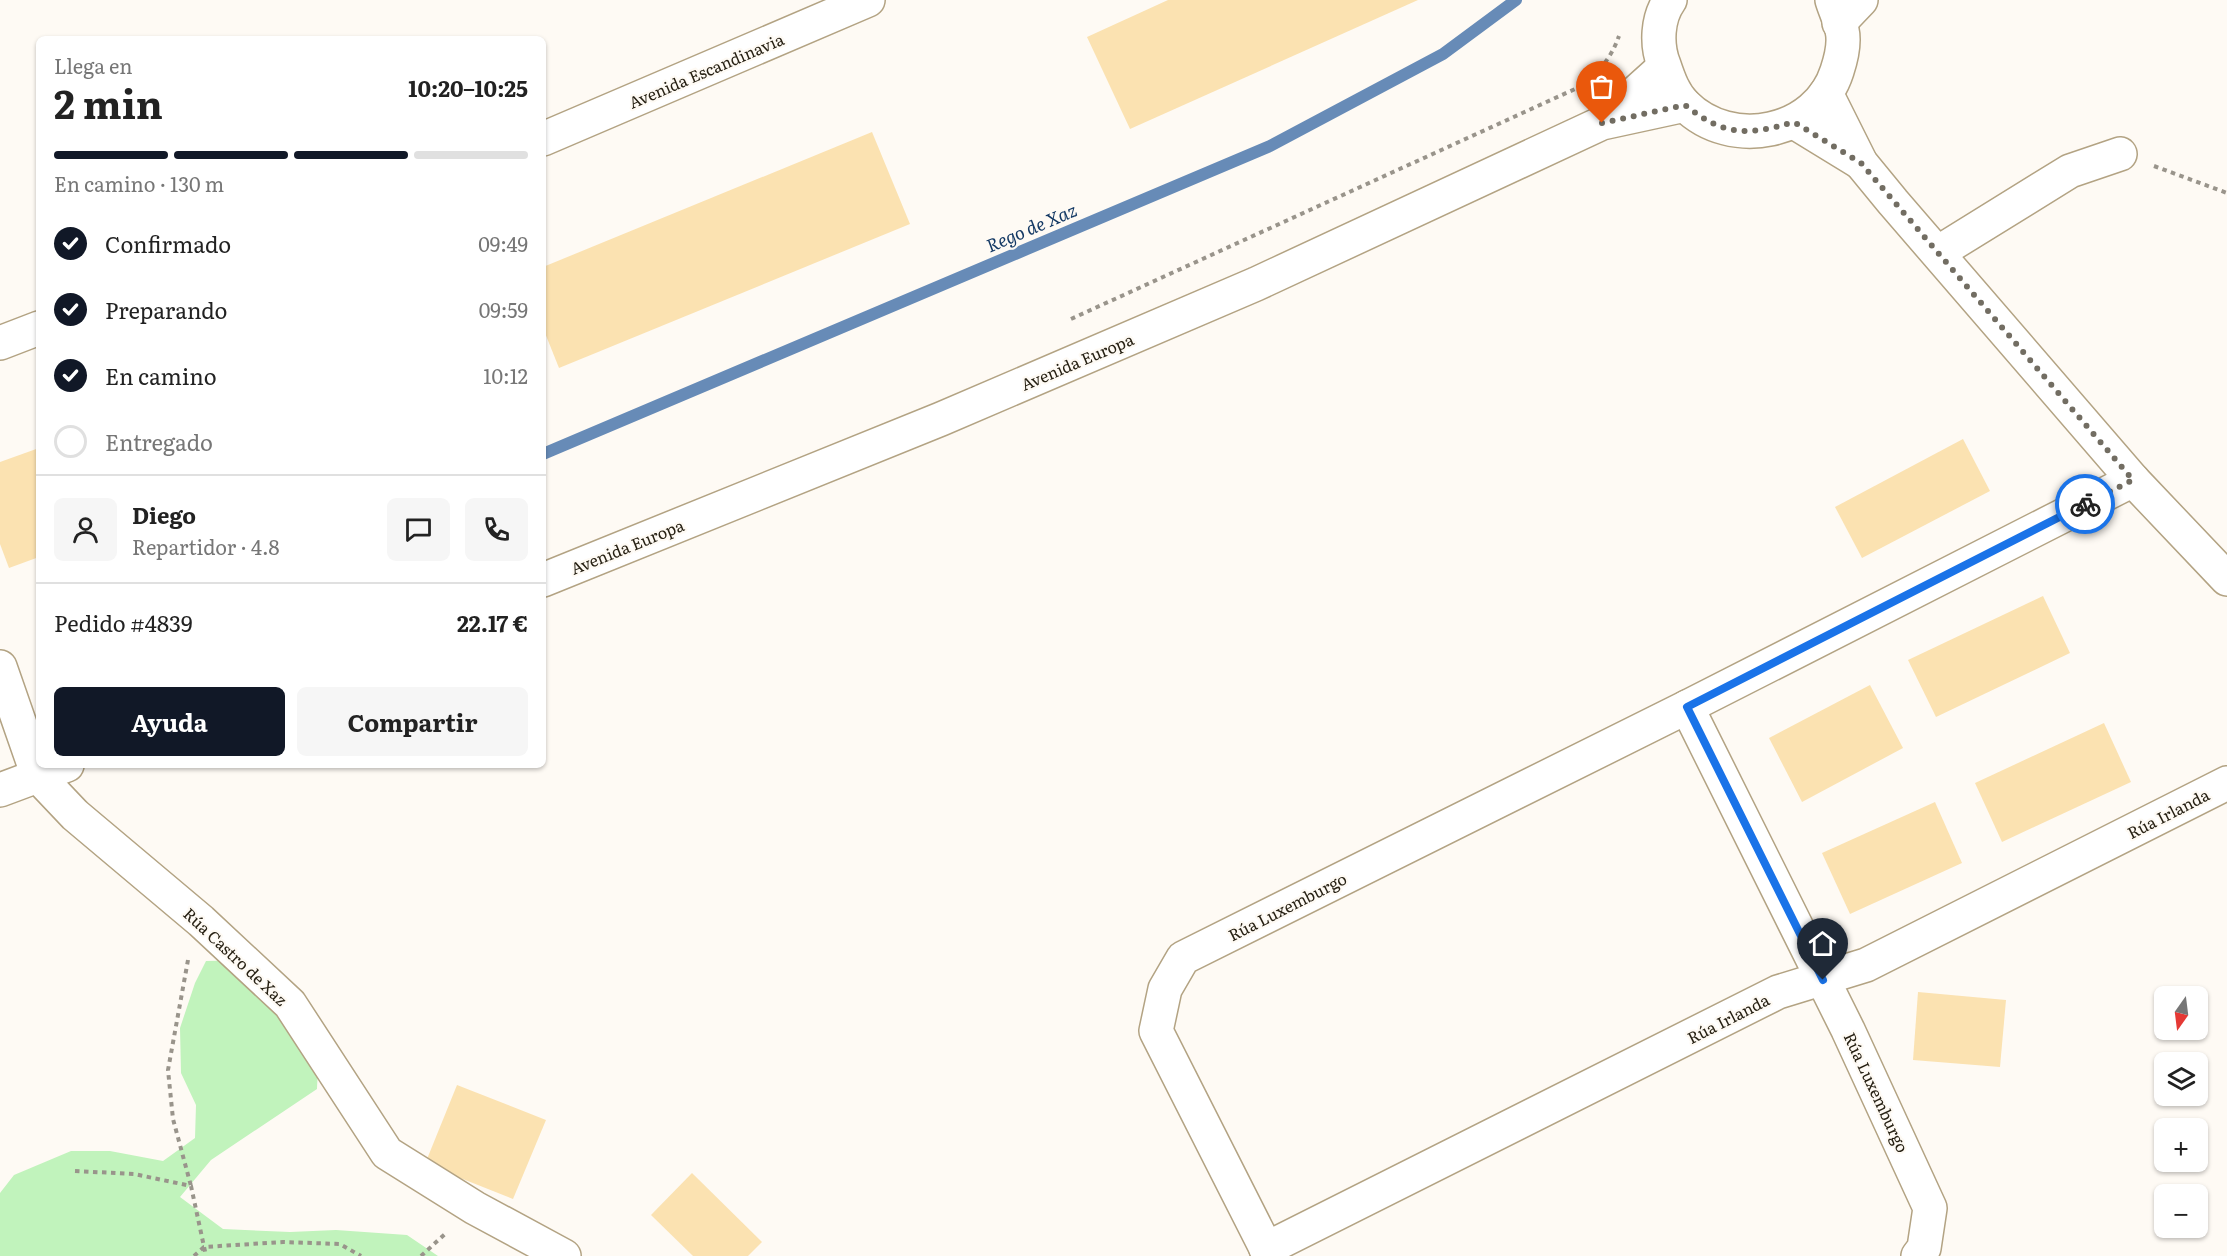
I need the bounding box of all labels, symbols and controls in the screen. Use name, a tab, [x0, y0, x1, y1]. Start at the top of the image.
street label: Avenida Escandinavia	[625, 26, 788, 114]
text: Llega en	[54, 50, 132, 80]
pin	[1576, 61, 1627, 123]
icon: bag	[1585, 70, 1618, 103]
text: 10:20–10:25	[408, 71, 528, 104]
text: 2 min	[54, 73, 163, 131]
text: En camino · 130 m	[54, 168, 224, 198]
water label: Rego de Xaz	[982, 196, 1081, 258]
icon: check	[54, 227, 87, 260]
text: Confirmado	[105, 227, 231, 260]
text: 09:49	[478, 228, 528, 258]
icon: check	[54, 293, 87, 326]
text: Preparando	[105, 293, 227, 326]
text: 09:59	[479, 294, 528, 324]
street label: Avenida Europa	[1017, 326, 1137, 396]
icon: check	[54, 359, 87, 392]
text: En camino	[105, 359, 217, 392]
text: 10:12	[483, 360, 528, 390]
text: Entregado	[105, 425, 213, 458]
courier	[2055, 474, 2115, 534]
icon: bike	[2069, 488, 2102, 521]
button: person	[54, 498, 117, 561]
text: Diego	[132, 498, 196, 531]
button: chat	[387, 498, 450, 561]
button: phone	[465, 498, 528, 561]
street label: Avenida Europa	[567, 512, 688, 580]
text: Repartidor · 4.8	[132, 531, 280, 561]
text: Pedido #4839	[54, 606, 193, 639]
text: 22.17 €	[457, 606, 528, 639]
button: Ayuda	[54, 687, 285, 756]
button: Compartir	[297, 687, 528, 756]
street label: Rúa Irlanda	[2123, 782, 2214, 844]
street label: Rúa Luxemburgo	[1224, 866, 1350, 946]
street label: Rúa Castro de Xaz	[179, 901, 293, 1011]
pin	[1797, 918, 1848, 980]
icon: home	[1806, 927, 1839, 960]
north arrow	[2154, 986, 2208, 1040]
map controls	[2154, 986, 2208, 1238]
street label: Rúa Irlanda	[1683, 987, 1774, 1049]
street label: Rúa Luxemburgo	[1839, 1028, 1915, 1156]
button: layers	[2154, 1052, 2208, 1106]
button: +	[2154, 1118, 2208, 1172]
button: −	[2154, 1184, 2208, 1238]

